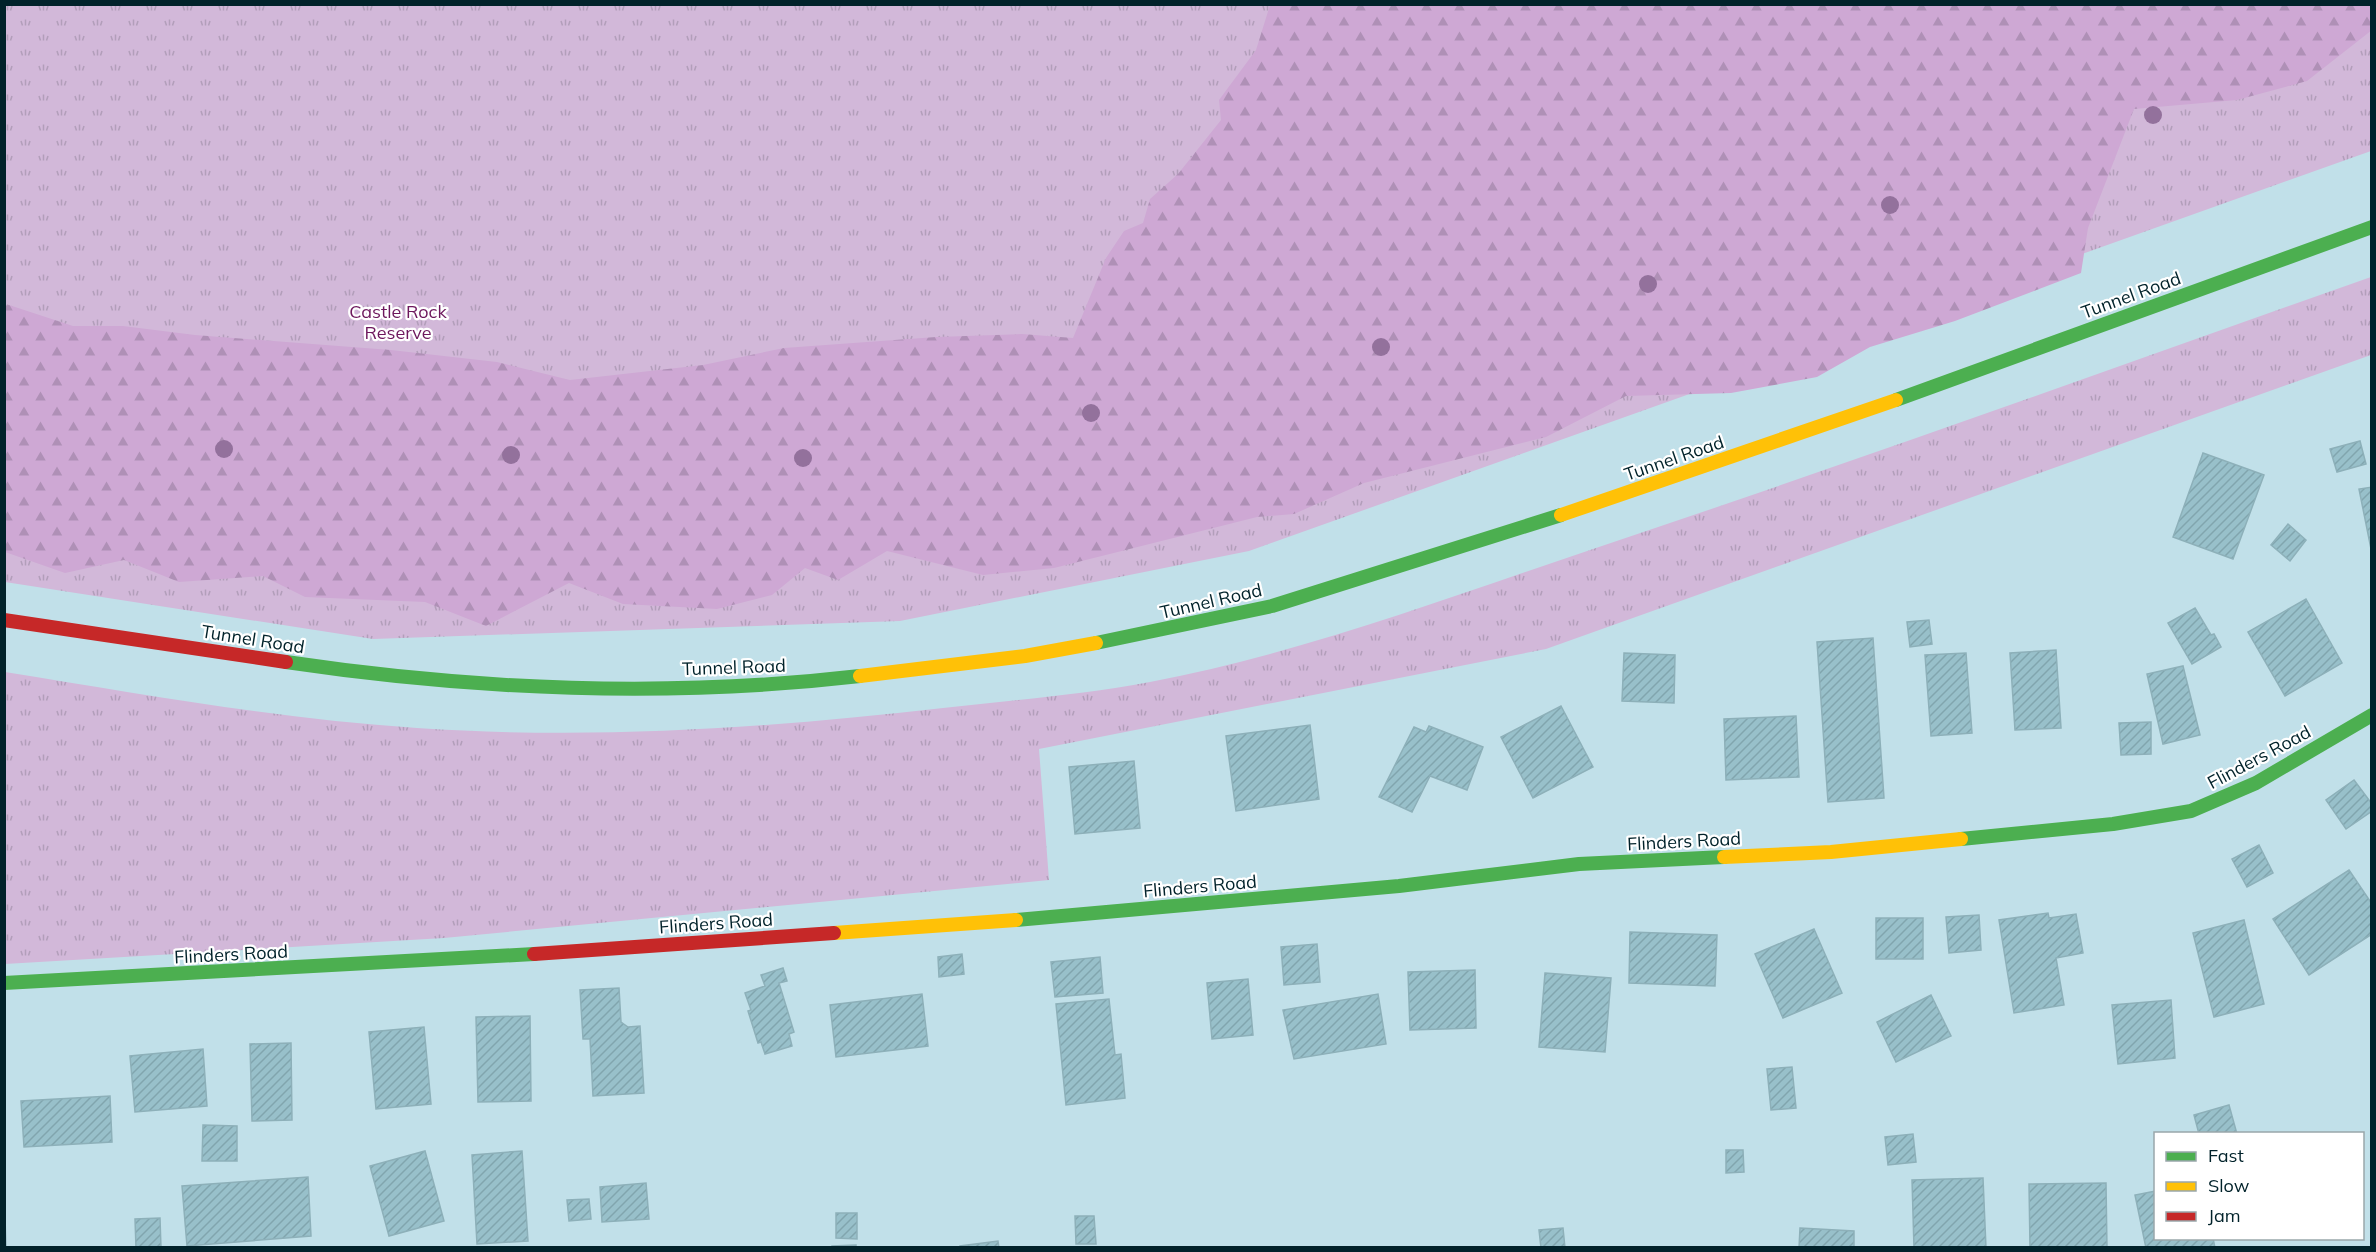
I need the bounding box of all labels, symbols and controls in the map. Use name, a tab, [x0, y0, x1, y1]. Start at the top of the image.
street label: Tunnel Road	[2078, 266, 2184, 324]
park label: Castle Rock Reserve	[349, 300, 447, 344]
street label: Tunnel Road	[1621, 430, 1727, 486]
street label: Tunnel Road	[1158, 578, 1264, 624]
street label: Tunnel Road	[200, 620, 306, 658]
street label: Tunnel Road	[682, 654, 786, 680]
street label: Flinders Road	[2203, 720, 2315, 794]
street label: Flinders Road	[1626, 827, 1742, 855]
street label: Flinders Road	[1142, 870, 1258, 902]
street label: Flinders Road	[658, 908, 774, 938]
street label: Flinders Road	[173, 940, 289, 968]
legend	[2154, 1132, 2364, 1240]
text: Fast	[2208, 1144, 2244, 1167]
text: Slow	[2208, 1174, 2250, 1197]
text: Jam	[2208, 1204, 2241, 1227]

